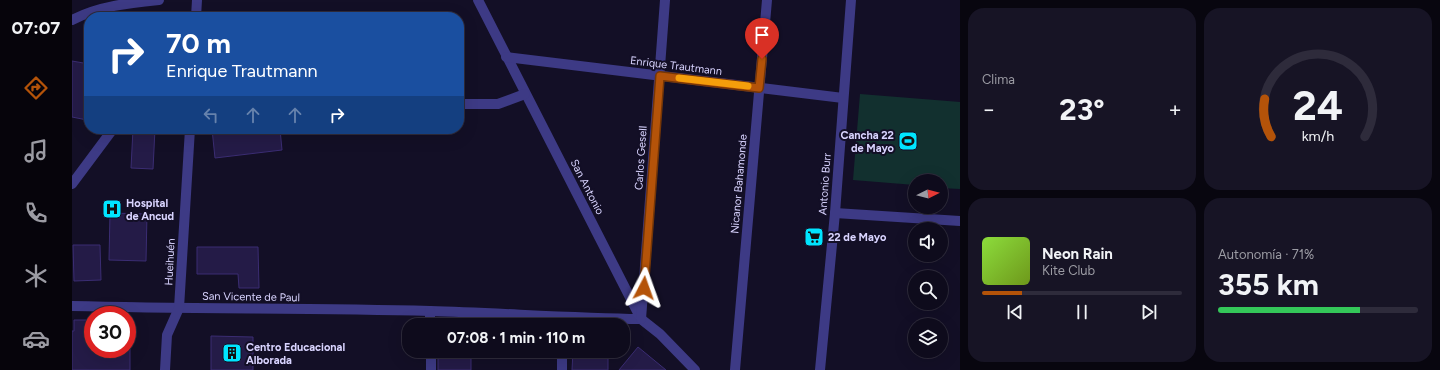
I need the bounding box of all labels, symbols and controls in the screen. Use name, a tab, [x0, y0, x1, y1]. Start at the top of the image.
text: 07:07	[12, 17, 60, 39]
pin	[745, 18, 779, 59]
icon: arrive	[751, 24, 773, 46]
text: 70 m	[166, 26, 231, 60]
icon: right	[100, 28, 152, 80]
street label: Enrique Trautmann	[629, 54, 723, 78]
text: Enrique Trautmann	[166, 60, 317, 82]
text: Clima	[982, 72, 1015, 87]
icon: directions	[22, 74, 50, 102]
text: 24	[1293, 80, 1343, 130]
text: 23°	[1059, 91, 1105, 128]
text: −	[982, 96, 996, 123]
text: +	[1168, 96, 1182, 123]
icon: left	[200, 104, 222, 126]
icon: ahead	[242, 104, 264, 126]
icon: ahead	[284, 104, 306, 126]
icon: right	[326, 104, 348, 126]
street label: Carlos Gesell	[632, 125, 650, 191]
text: km/h	[1302, 127, 1334, 145]
place label: Cancha 22 de Mayo	[840, 129, 895, 155]
sports icon: Cancha 22 de Mayo	[897, 130, 919, 152]
street label: Nicanor Bahamonde	[728, 134, 750, 234]
icon: music	[22, 137, 50, 165]
street label: Antonio Burr	[816, 152, 834, 215]
street label: San Antonio	[568, 157, 606, 217]
north arrow	[908, 174, 948, 214]
map controls	[908, 174, 948, 358]
place label: Hospital de Ancud	[126, 197, 174, 223]
hospital icon: Hospital de Ancud	[101, 198, 123, 220]
icon: phone	[22, 199, 50, 227]
button: sound	[908, 222, 948, 262]
supermarket icon: 22 de Mayo	[803, 226, 825, 248]
place label: 22 de Mayo	[828, 231, 887, 244]
street label: Hueihuén	[162, 238, 178, 286]
text: Neon Rain	[1042, 245, 1113, 263]
text: Autonomía · 71%	[1218, 247, 1314, 262]
icon: climate	[22, 262, 50, 290]
text: Kite Club	[1042, 263, 1095, 278]
text: 355 km	[1218, 266, 1319, 303]
position arrow	[623, 267, 665, 309]
button: search	[908, 270, 948, 310]
street label: San Vicente de Paul	[202, 290, 300, 304]
icon: previous	[1004, 301, 1026, 323]
icon: pause	[1071, 301, 1093, 323]
icon: next	[1138, 301, 1160, 323]
speed limit sign: 30	[84, 306, 136, 358]
button: layers	[908, 318, 948, 358]
icon: car	[22, 325, 50, 353]
text: 07:08 · 1 min · 110 m	[447, 329, 585, 347]
place label: Centro Educacional Alborada	[246, 341, 345, 367]
building icon: Centro Educacional Alborada	[221, 342, 243, 364]

